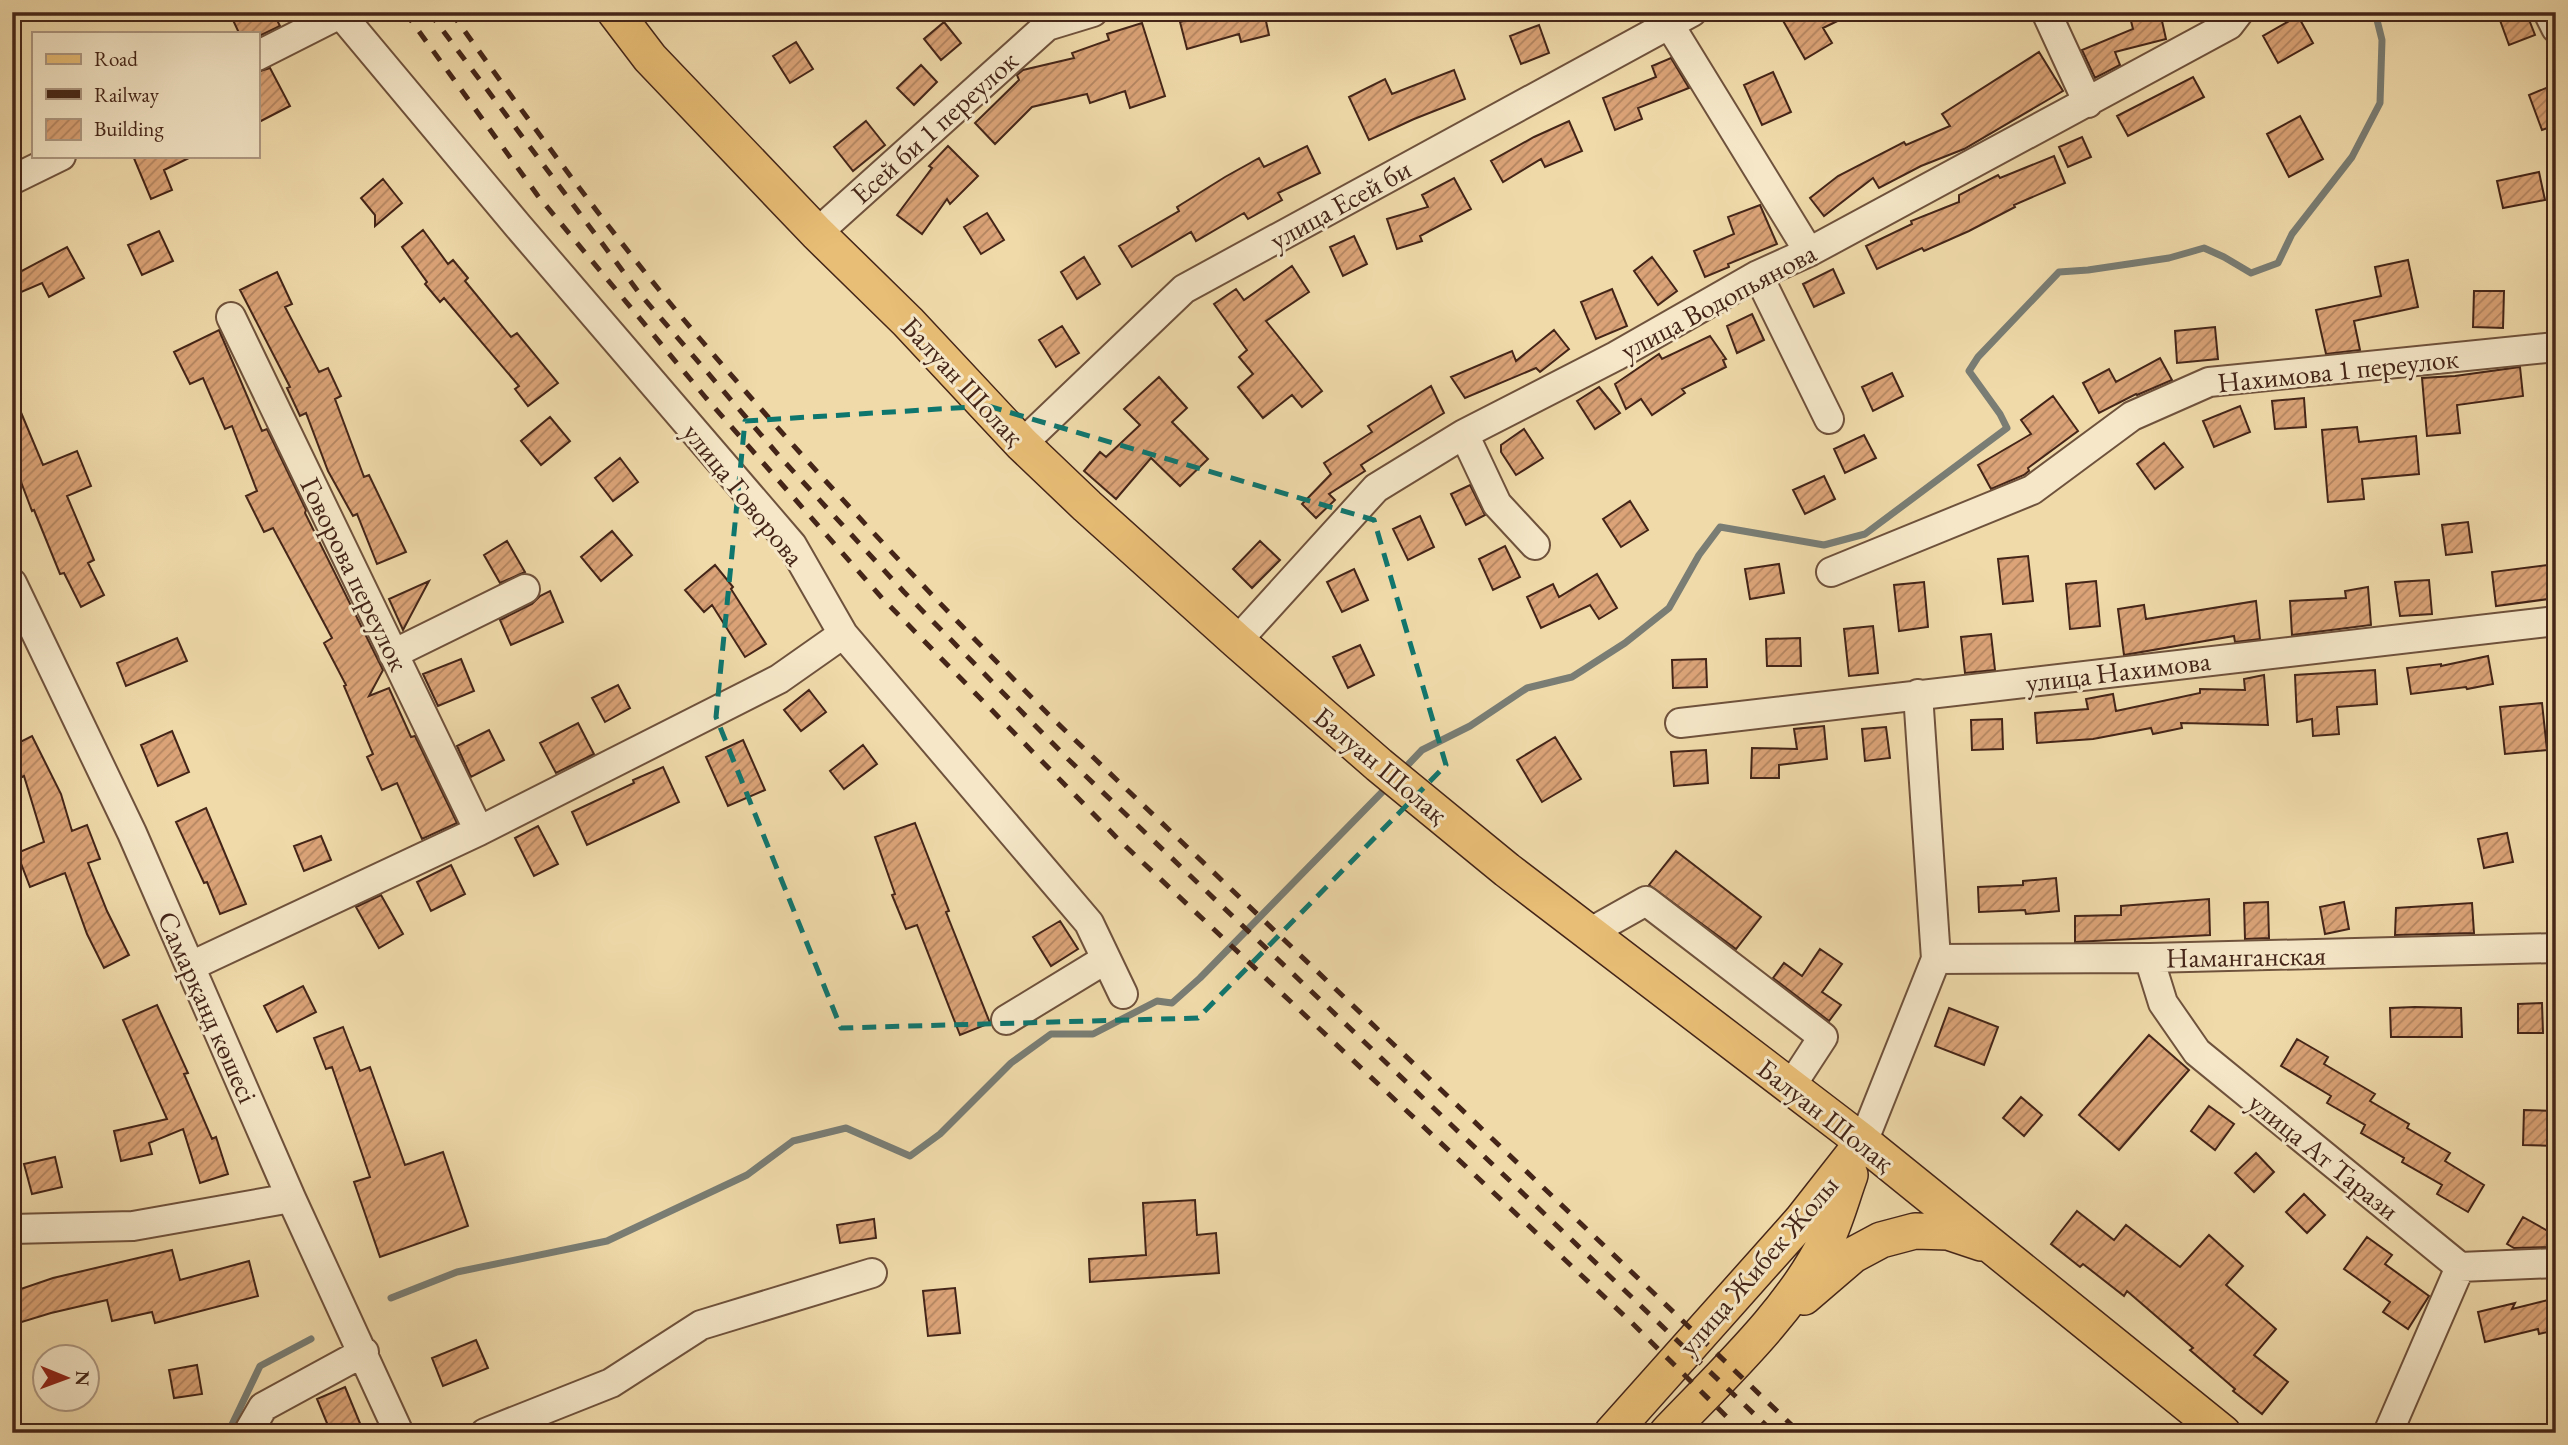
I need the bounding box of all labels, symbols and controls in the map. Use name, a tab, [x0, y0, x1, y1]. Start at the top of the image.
legend	[32, 32, 259, 158]
street label: Есей би 1 переулок	[843, 42, 1025, 212]
text: Road	[94, 45, 138, 72]
text: Railway	[94, 81, 160, 108]
text: Building	[94, 115, 164, 142]
street label: улица Есей би	[1263, 150, 1417, 258]
street label: улица Водопьянова	[1614, 234, 1823, 368]
street label: Балуан Шолақ	[894, 309, 1032, 453]
street label: Нахимова 1 переулок	[2216, 339, 2460, 401]
street label: улица Говорова	[675, 415, 813, 574]
street label: Говорова переулок	[293, 471, 417, 677]
street label: улица Нахимова	[2023, 642, 2213, 700]
street label: Балуан Шолақ	[1306, 698, 1456, 832]
street label: Самарқанд көшесі	[150, 905, 266, 1109]
street label: Наманганская	[2165, 937, 2327, 975]
street label: Балуан Шолақ	[1750, 1050, 1902, 1180]
street label: улица Ат Тарази	[2241, 1084, 2407, 1228]
street label: улица Жибек Жолы	[1670, 1167, 1846, 1363]
north arrow	[32, 1344, 102, 1414]
text: N	[70, 1370, 95, 1387]

